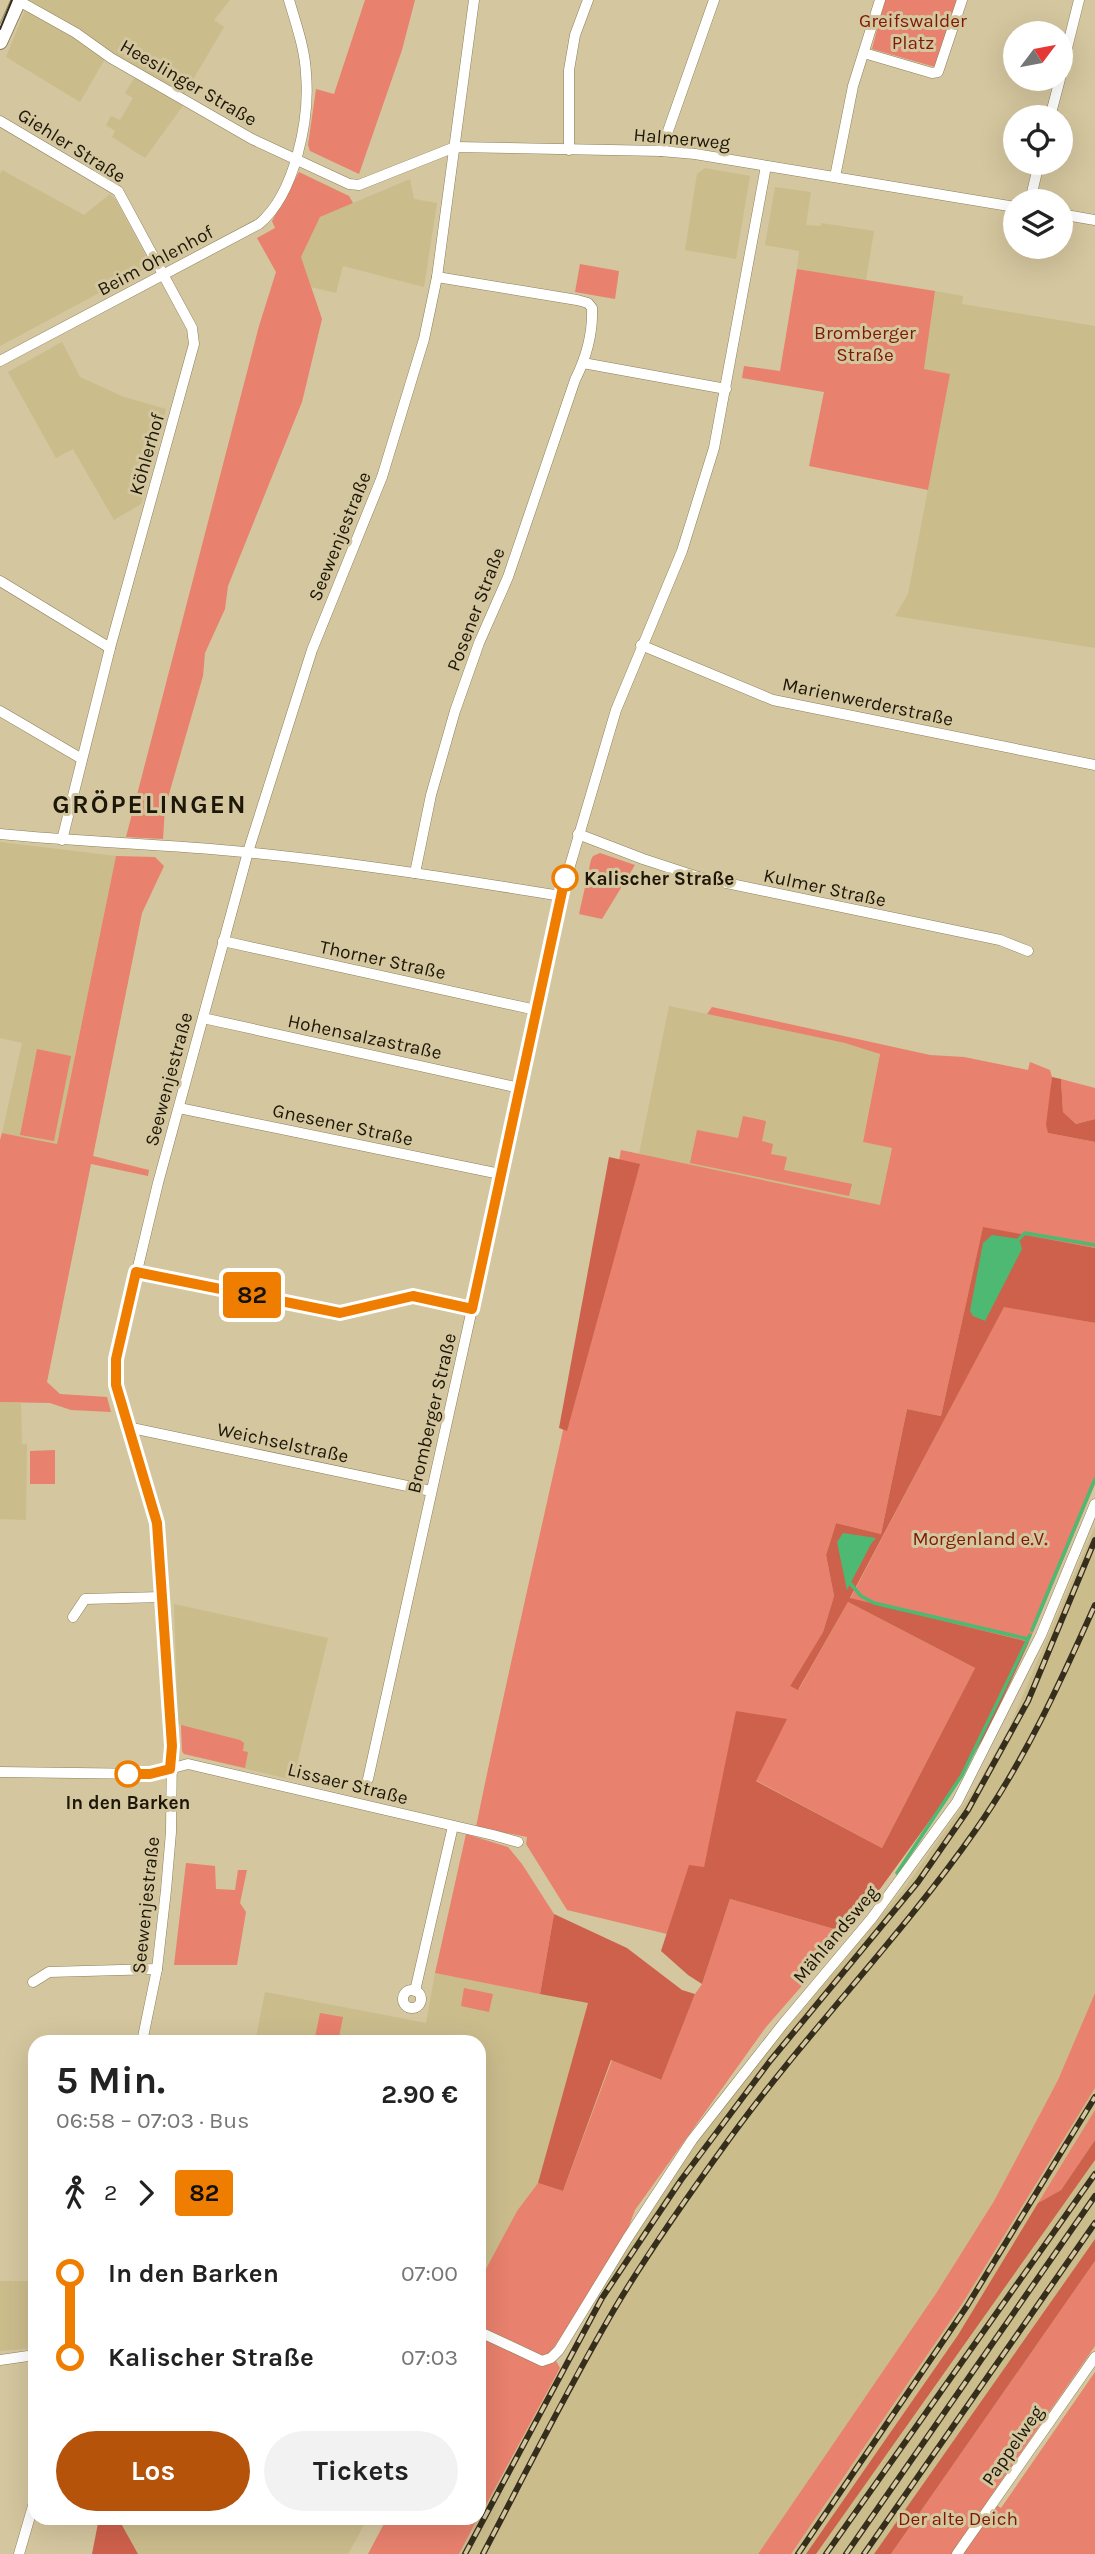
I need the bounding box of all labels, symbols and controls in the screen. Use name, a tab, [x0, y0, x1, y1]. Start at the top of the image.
park label: Greifswalder Platz	[859, 10, 967, 54]
north arrow	[1003, 21, 1073, 91]
map controls	[1003, 21, 1073, 259]
street label: Heeslinger Straße	[116, 35, 261, 131]
street label: Giehler Straße	[14, 104, 129, 188]
button: locate	[1003, 105, 1073, 175]
street label: Halmerweg	[633, 124, 732, 154]
button: layers	[1003, 189, 1073, 259]
street label: Beim Ohlenhof	[94, 221, 218, 301]
park label: Bromberger Straße	[814, 322, 916, 366]
street label: Köhlerhof	[125, 411, 169, 498]
street label: Seewenjestraße	[304, 468, 376, 604]
street label: Posener Straße	[442, 544, 510, 674]
street label: Marienwerderstraße	[780, 673, 955, 731]
district label: GRÖPELINGEN	[52, 789, 248, 820]
street label: Kulmer Straße	[762, 864, 888, 912]
marker: Kalischer Straße	[552, 865, 578, 891]
place label: Kalischer Straße	[584, 868, 734, 890]
street label: Thorner Straße	[318, 936, 448, 984]
street label: Seewenjestraße	[141, 1010, 197, 1149]
street label: Hohensalzastraße	[286, 1010, 444, 1064]
street label: Gnesener Straße	[270, 1099, 415, 1151]
line badge: 82	[220, 1272, 284, 1318]
text: 82	[237, 1281, 267, 1309]
street label: Bromberger Straße	[403, 1331, 461, 1495]
street label: Weichselstraße	[215, 1418, 351, 1468]
park label: Morgenland e.V.	[912, 1528, 1048, 1550]
street label: Lissaer Straße	[285, 1758, 410, 1810]
marker: In den Barken	[115, 1761, 141, 1787]
place label: In den Barken	[66, 1792, 190, 1814]
street label: Seewenjestraße	[128, 1836, 164, 1975]
street label: Mählandsweg	[789, 1881, 883, 1988]
text: 5 Min.	[56, 2058, 165, 2103]
text: 2.90 €	[381, 2079, 458, 2110]
text: 06:58 – 07:03 · Bus	[56, 2107, 249, 2134]
icon: walk	[56, 2174, 94, 2212]
icon: forward	[127, 2174, 165, 2212]
text: 2	[104, 2179, 117, 2206]
text: 82	[189, 2179, 219, 2207]
text: In den Barken	[108, 2258, 279, 2289]
text: 07:00	[401, 2260, 458, 2287]
text: Kalischer Straße	[108, 2342, 314, 2373]
text: 07:03	[401, 2344, 458, 2371]
street label: Pappelweg	[977, 2401, 1049, 2490]
button: Los	[56, 2431, 250, 2511]
button: Tickets	[264, 2431, 458, 2511]
park label: Der alte Deich	[898, 2508, 1018, 2530]

